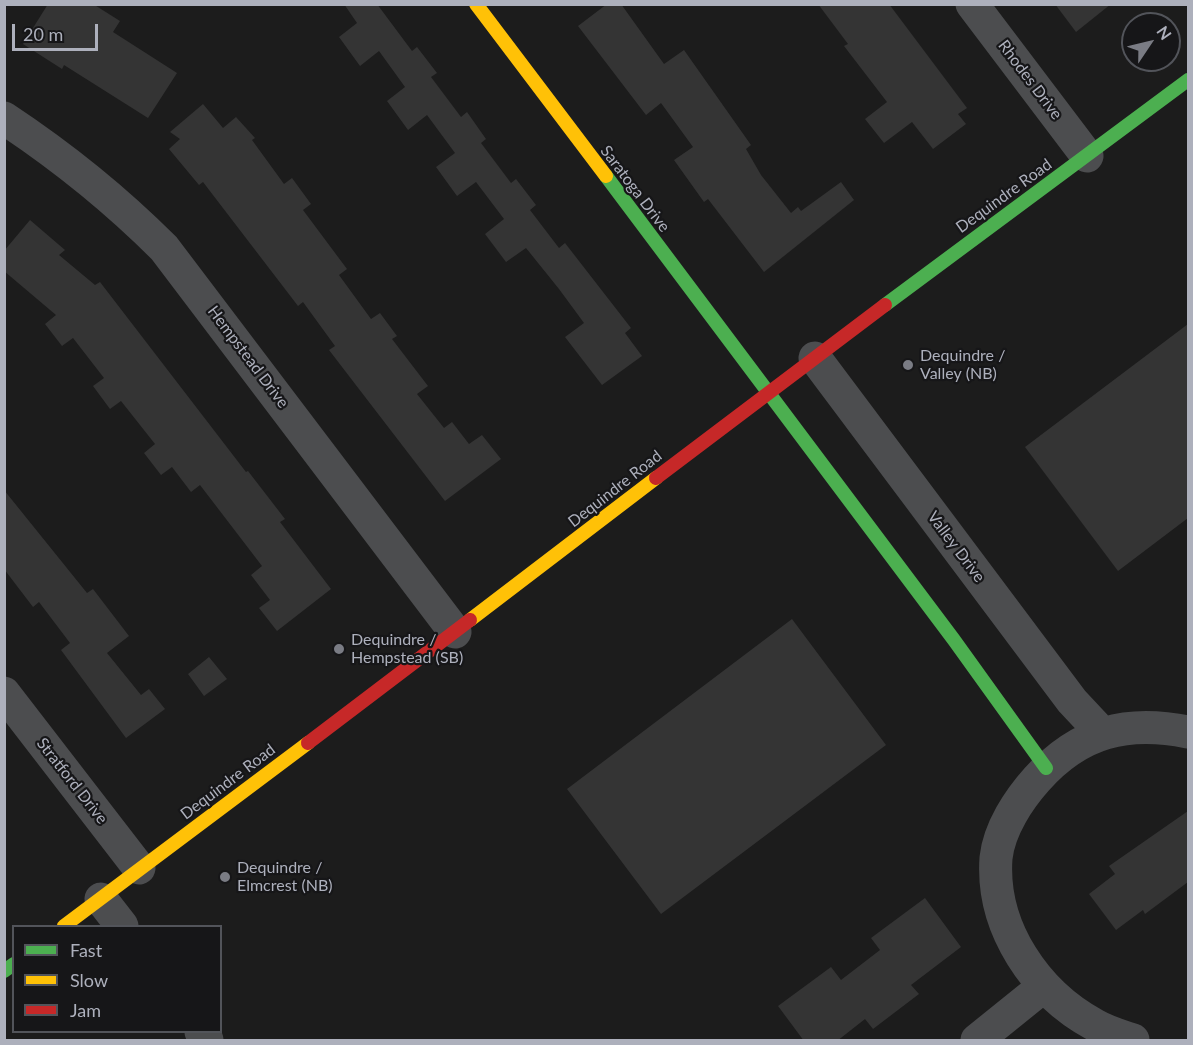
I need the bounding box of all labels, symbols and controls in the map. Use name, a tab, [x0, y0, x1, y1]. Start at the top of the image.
scale bar	[15, 12, 100, 50]
north arrow	[1121, 12, 1181, 72]
text: N	[1153, 22, 1176, 43]
text: 20 m	[23, 23, 63, 45]
street label: Rhodes Drive	[994, 36, 1066, 124]
street label: Saratoga Drive	[596, 142, 674, 236]
street label: Dequindre Road	[952, 155, 1056, 237]
street label: Hempstead Drive	[203, 302, 293, 412]
place label: Dequindre / Valley (NB)	[920, 346, 1005, 384]
marker: Dequindre / Valley (NB)	[901, 358, 915, 372]
street label: Dequindre Road	[564, 446, 666, 532]
street label: Valley Drive	[923, 508, 989, 586]
place label: Dequindre / Hempstead (SB)	[351, 630, 463, 668]
marker: Dequindre / Hempstead (SB)	[332, 642, 346, 656]
street label: Stratford Drive	[32, 734, 112, 828]
street label: Dequindre Road	[177, 740, 279, 824]
place label: Dequindre / Elmcrest (NB)	[237, 858, 333, 896]
marker: Dequindre / Elmcrest (NB)	[218, 870, 232, 884]
legend	[12, 925, 222, 1033]
text: Fast	[70, 939, 102, 961]
text: Slow	[70, 969, 108, 991]
text: Jam	[70, 999, 101, 1021]

